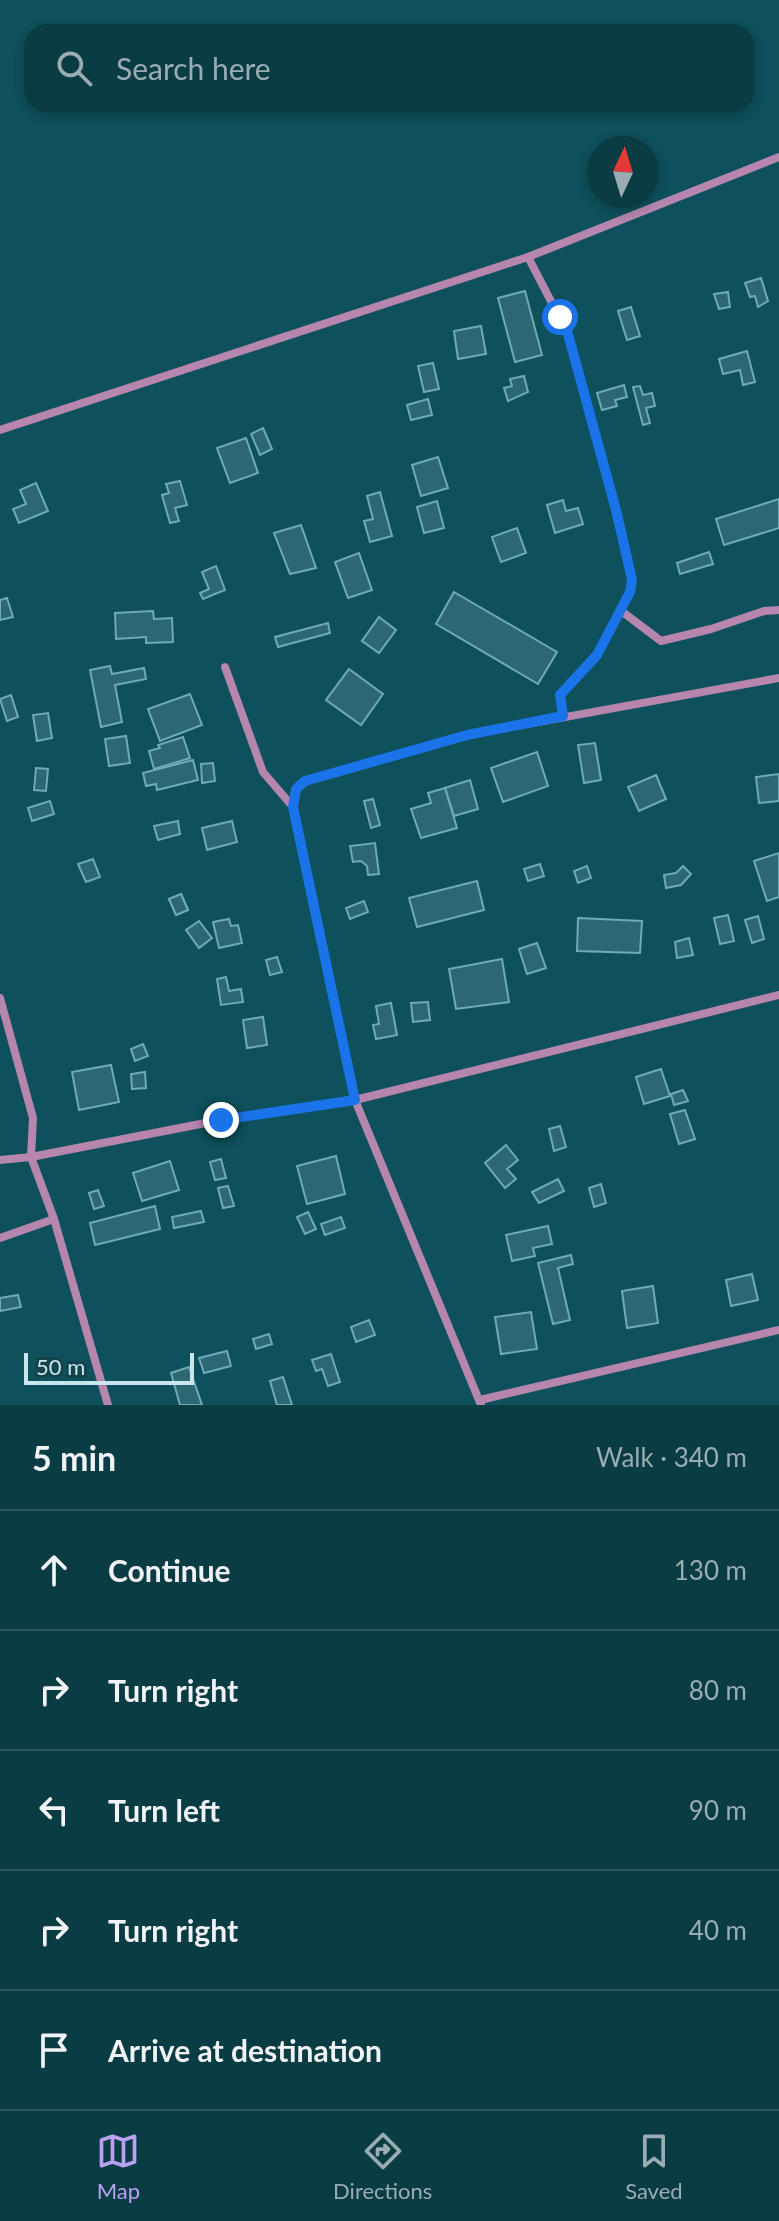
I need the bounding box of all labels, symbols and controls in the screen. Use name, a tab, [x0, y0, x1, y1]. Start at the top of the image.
search box	[24, 24, 755, 112]
icon: search	[52, 46, 96, 90]
text: Search here	[116, 50, 271, 86]
north arrow	[587, 136, 659, 208]
route start	[542, 299, 578, 335]
route end	[203, 1102, 239, 1138]
scale bar	[24, 1349, 194, 1385]
text: 50 m	[36, 1353, 85, 1380]
text: 5 min	[32, 1437, 116, 1478]
text: Walk · 340 m	[596, 1441, 747, 1473]
icon: ahead	[32, 1548, 76, 1592]
text: Continue	[108, 1552, 231, 1588]
text: 130 m	[674, 1554, 747, 1586]
icon: right	[32, 1668, 76, 1712]
text: Turn right	[108, 1672, 238, 1708]
text: 80 m	[689, 1674, 747, 1706]
icon: left	[32, 1788, 76, 1832]
text: Turn left	[108, 1792, 220, 1828]
text: 90 m	[689, 1794, 747, 1826]
icon: right	[32, 1908, 76, 1952]
text: Turn right	[108, 1912, 238, 1948]
text: 40 m	[689, 1914, 747, 1946]
icon: arrive	[32, 2028, 76, 2072]
text: Arrive at destination	[108, 2032, 382, 2068]
tab: Map	[96, 2129, 140, 2204]
tab: Directions	[333, 2129, 432, 2204]
tab: Saved	[625, 2129, 683, 2204]

